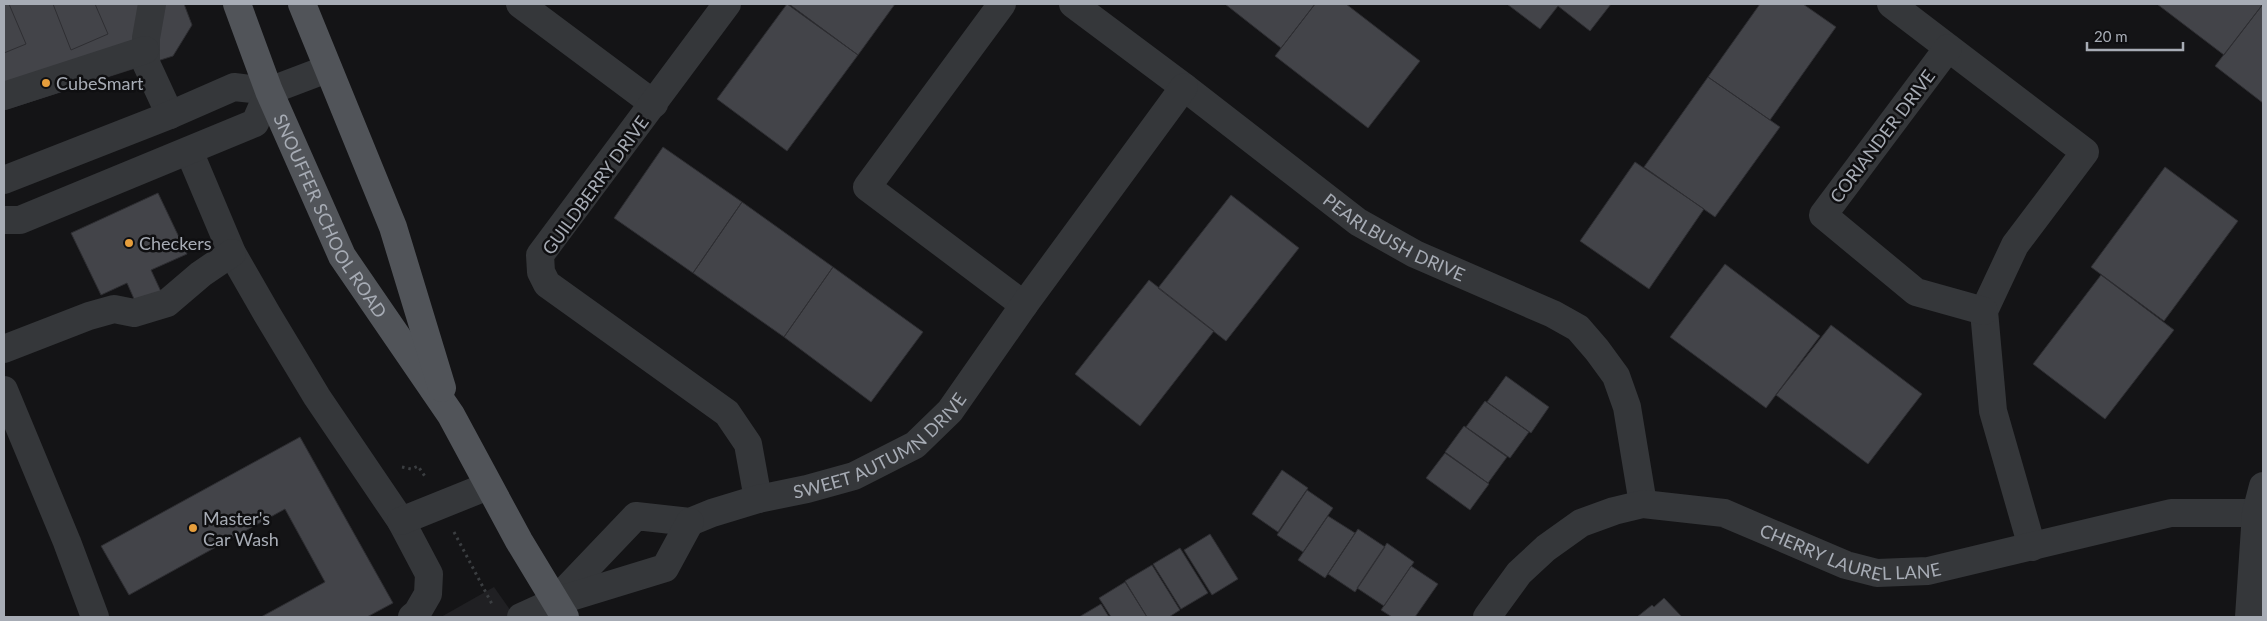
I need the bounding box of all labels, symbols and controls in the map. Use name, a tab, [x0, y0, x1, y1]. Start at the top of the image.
scale bar	[2087, 20, 2183, 52]
text: 20 m	[2094, 27, 2128, 45]
street label: CORIANDER DRIVE	[1825, 65, 1939, 207]
place label: CubeSmart	[56, 72, 144, 94]
marker: CubeSmart	[40, 77, 52, 89]
street label: SNOUFFER SCHOOL ROAD	[269, 110, 392, 322]
street label: GUILDBERRY DRIVE	[537, 111, 653, 259]
street label: PEARLBUSH DRIVE	[1319, 188, 1469, 285]
place label: Checkers	[139, 232, 212, 254]
marker: Checkers	[123, 237, 135, 249]
street label: SWEET AUTUMN DRIVE	[791, 388, 970, 503]
place label: Master's Car Wash	[203, 507, 279, 550]
street label: CHERRY LAUREL LANE	[1757, 519, 1943, 585]
marker: Master's Car Wash	[187, 522, 199, 534]

